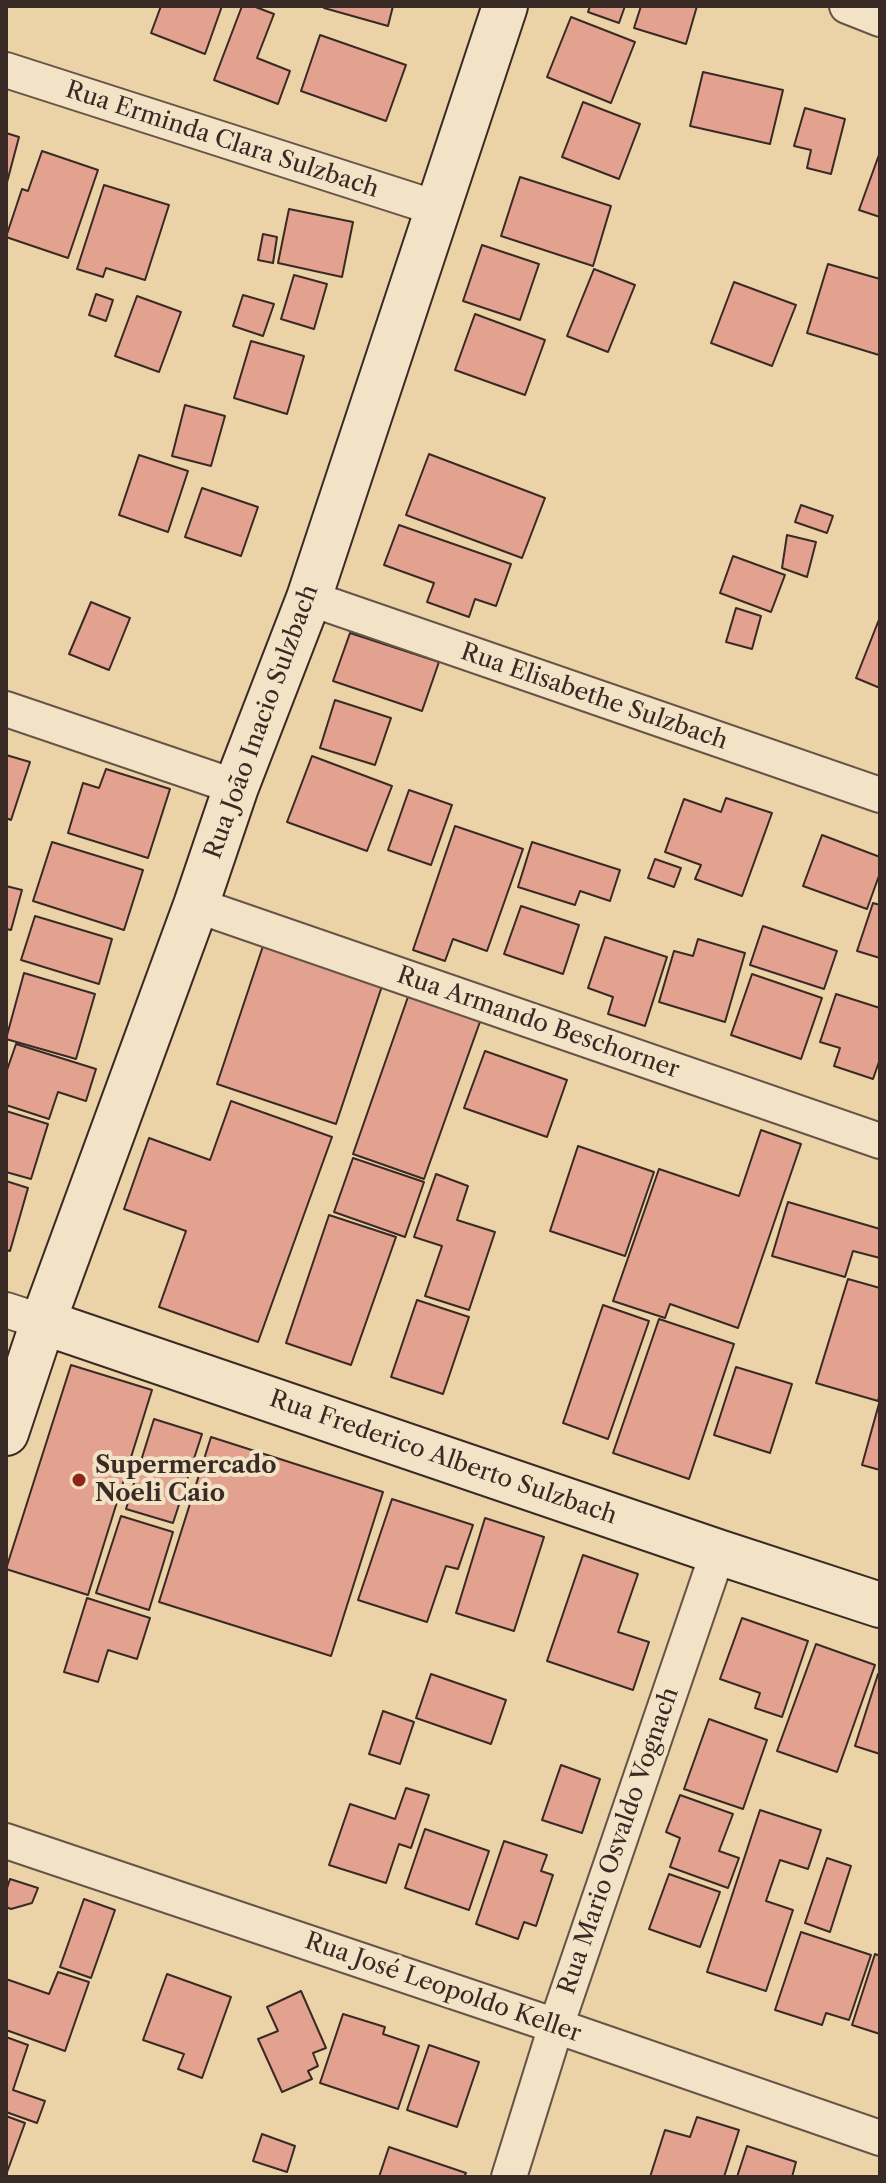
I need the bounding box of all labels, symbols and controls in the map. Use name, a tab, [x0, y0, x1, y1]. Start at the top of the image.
street label: Rua Erminda Clara Sulzbach	[62, 76, 382, 204]
street label: Rua João Inacio Sulzbach	[199, 581, 325, 863]
street label: Rua Elisabethe Sulzbach	[457, 638, 731, 756]
street label: Rua Armando Beschorner	[393, 961, 683, 1085]
street label: Rua Frederico Alberto Sulzbach	[266, 1385, 620, 1531]
place label: Supermercado Noeli Caio	[95, 1452, 277, 1508]
marker: Supermercado Noeli Caio	[70, 1471, 88, 1489]
street label: Rua Mario Osvaldo Vognach	[553, 1684, 685, 1998]
street label: Rua José Leopoldo Keller	[301, 1927, 585, 2049]

